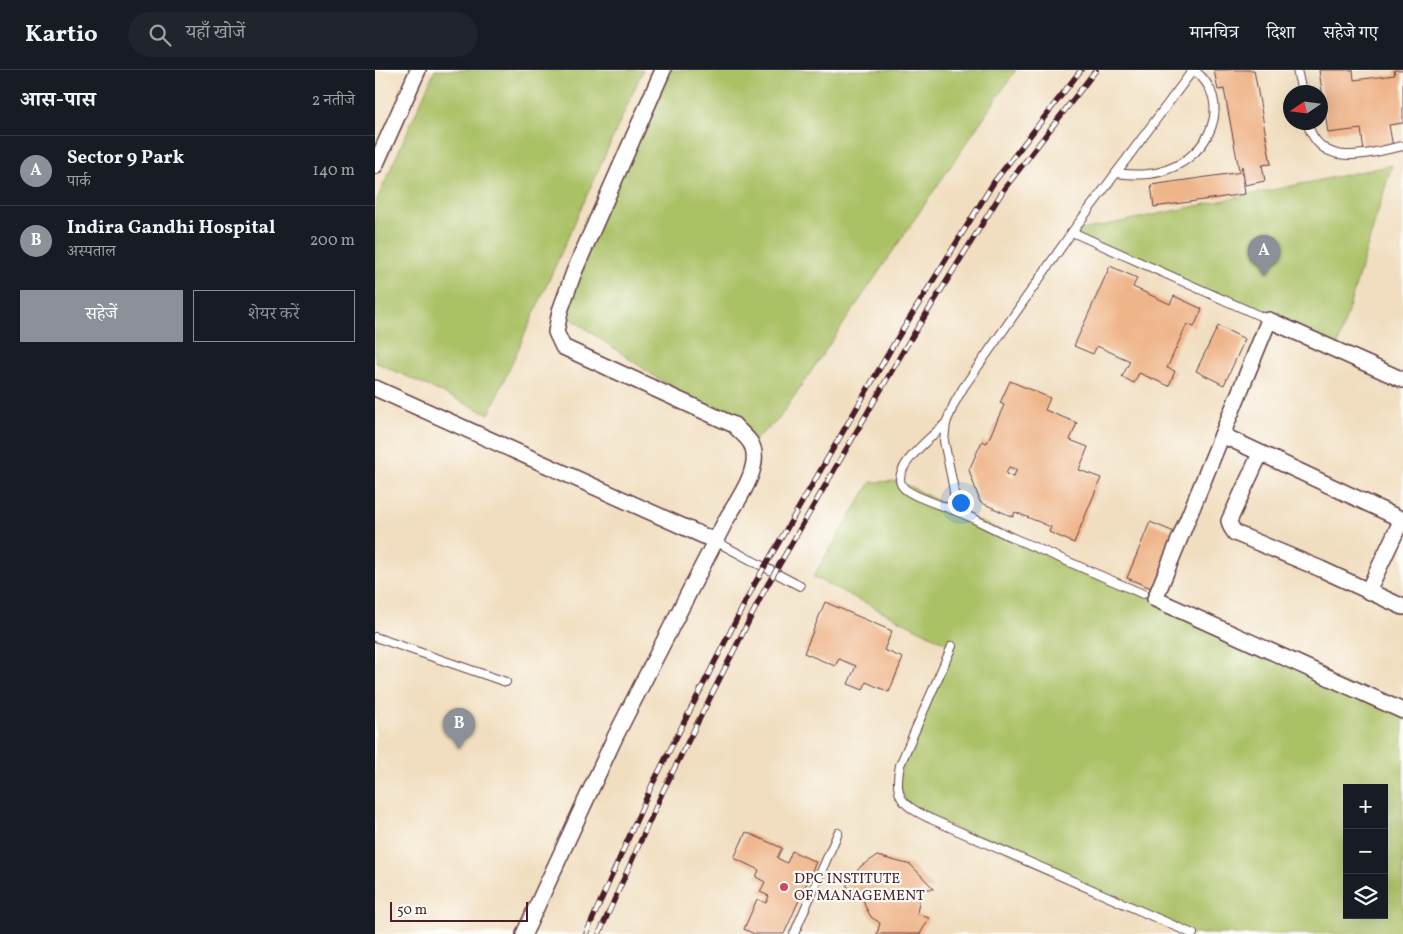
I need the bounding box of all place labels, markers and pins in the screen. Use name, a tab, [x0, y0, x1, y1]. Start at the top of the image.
pin: A	[1248, 235, 1280, 276]
pin: B	[443, 708, 475, 749]
place label: DPC INSTITUTE OF MANAGEMENT	[794, 869, 925, 907]
marker: DPC INSTITUTE OF MANAGEMENT	[778, 881, 790, 893]

